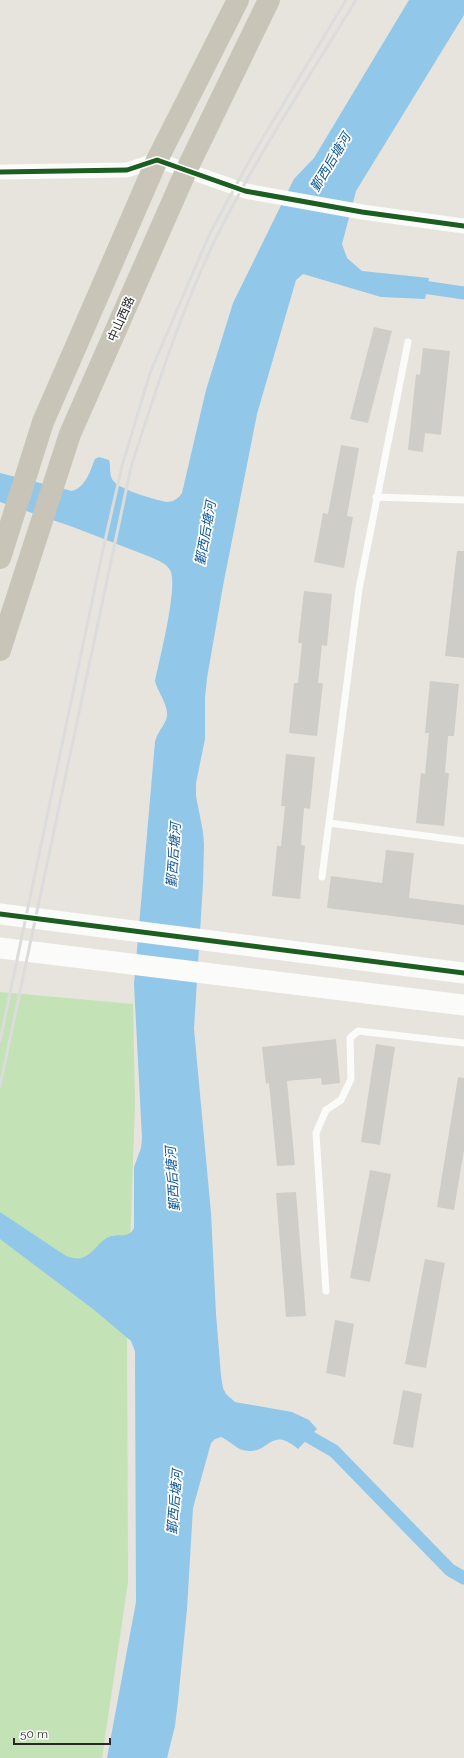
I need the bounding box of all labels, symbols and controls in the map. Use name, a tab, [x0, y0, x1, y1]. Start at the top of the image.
water label: 鄞西后塘河	[307, 128, 355, 194]
street label: 中山西路	[105, 294, 137, 344]
water label: 鄞西后塘河	[192, 497, 219, 566]
water label: 鄞西后塘河	[164, 819, 183, 888]
water label: 鄞西后塘河	[163, 1143, 182, 1212]
water label: 鄞西后塘河	[164, 1466, 185, 1535]
scale bar	[14, 1720, 110, 1746]
text: 50 m	[20, 1727, 48, 1741]

